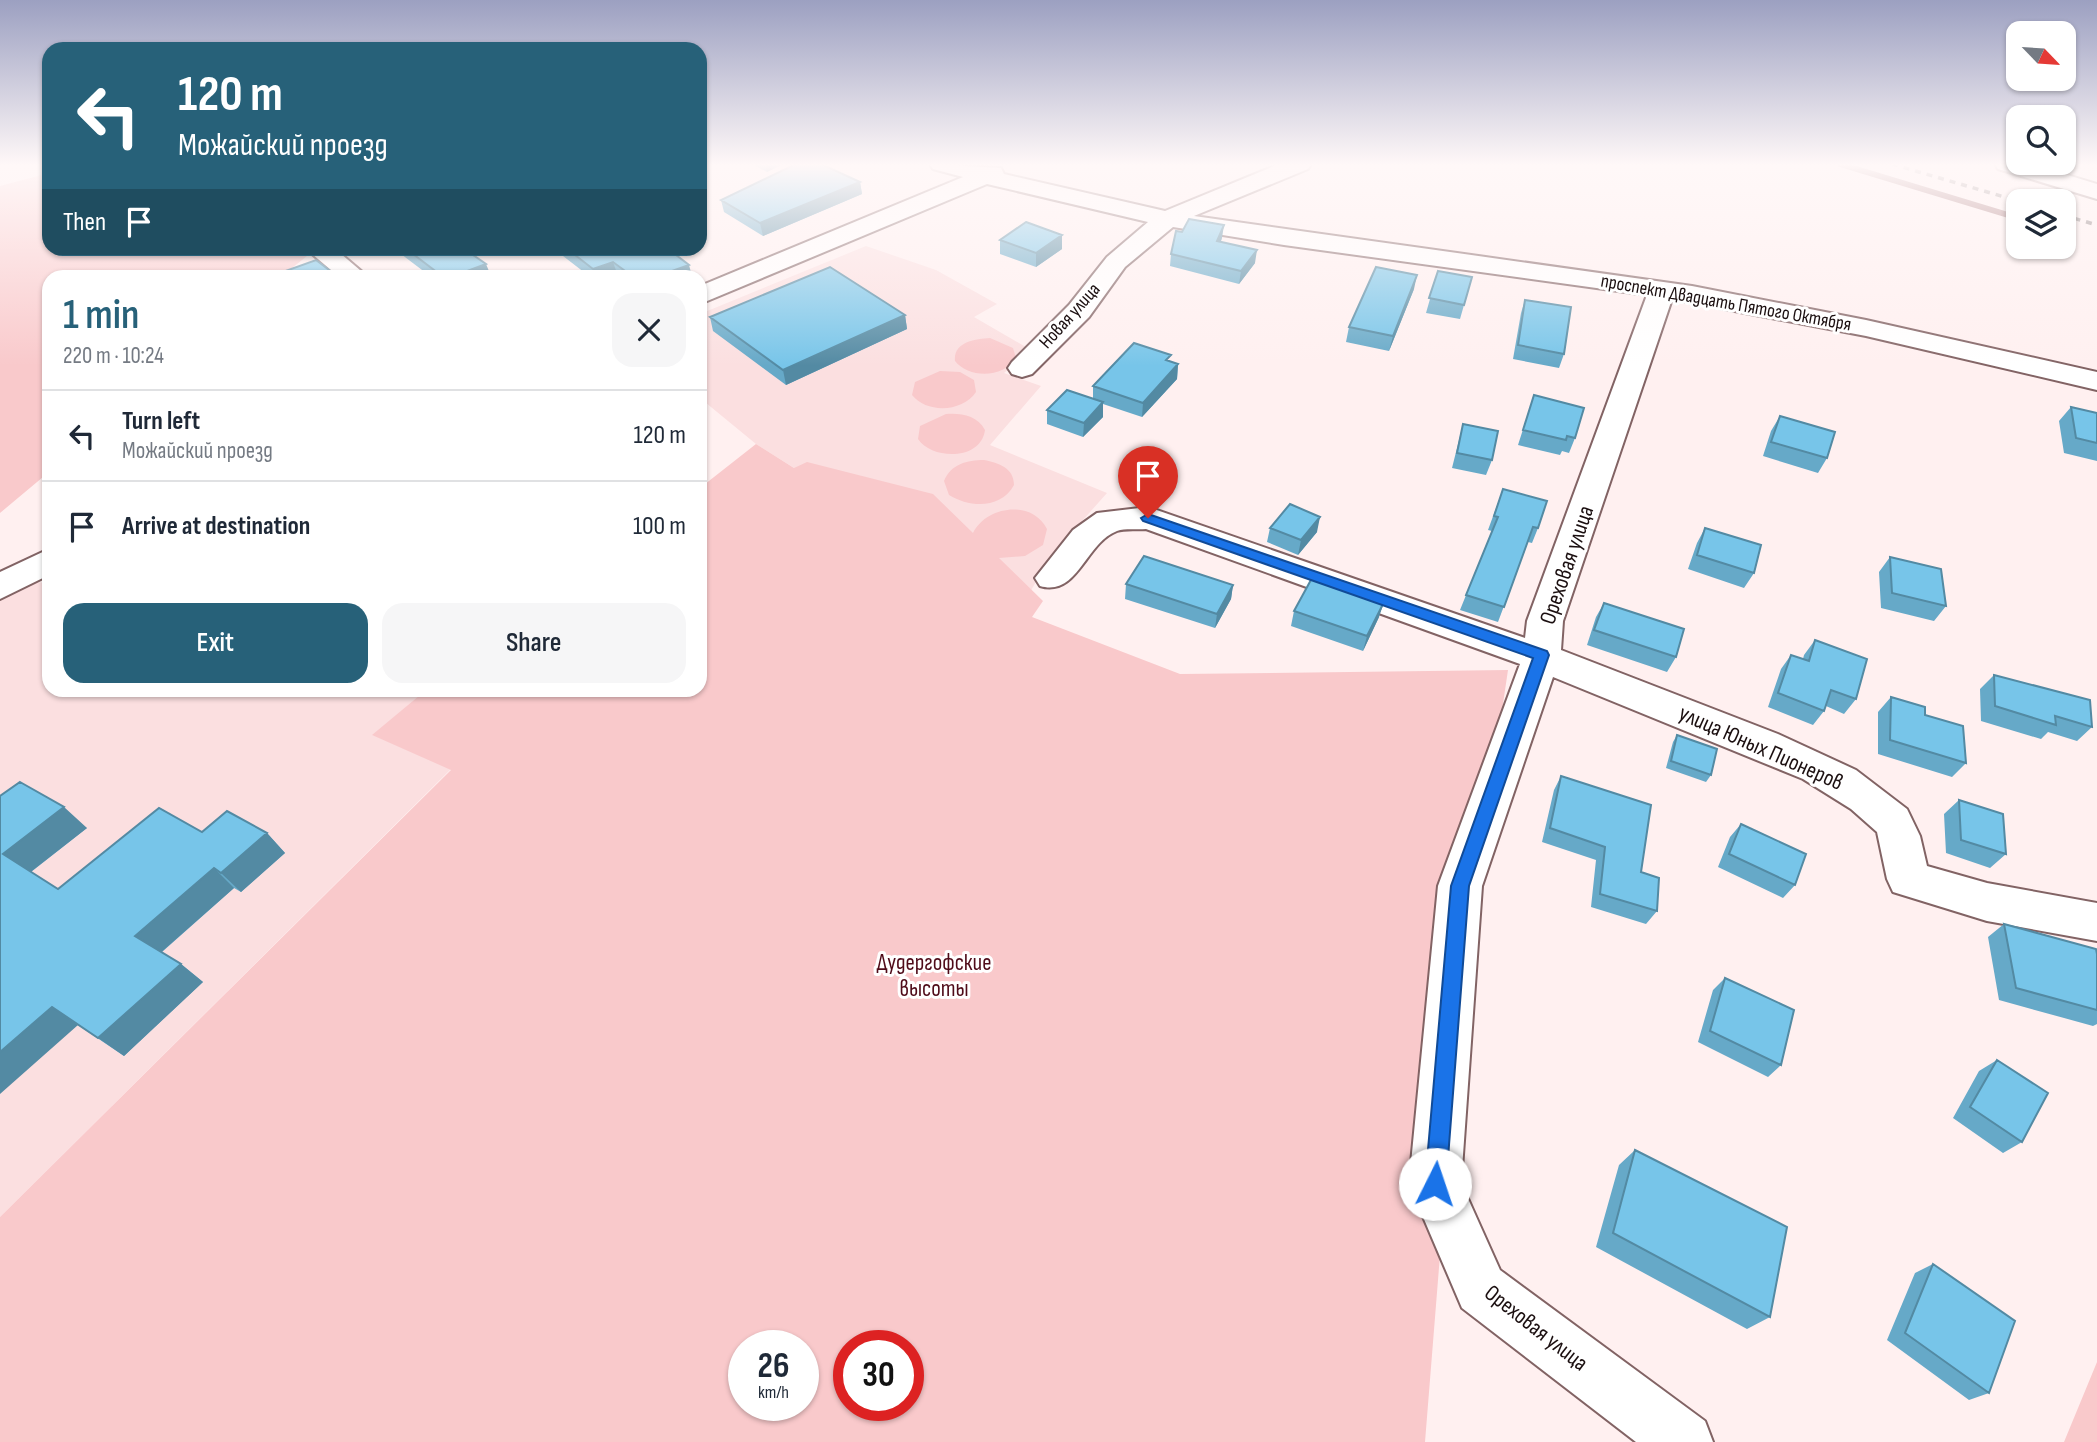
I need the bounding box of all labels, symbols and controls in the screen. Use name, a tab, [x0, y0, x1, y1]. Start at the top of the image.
north arrow	[2006, 21, 2076, 91]
map controls	[2006, 21, 2076, 259]
text: 120 m	[178, 66, 283, 125]
icon: left	[63, 70, 154, 161]
button: search	[2006, 105, 2076, 175]
text: Можайский проезд	[178, 126, 388, 165]
button: layers	[2006, 189, 2076, 259]
icon: arrive	[120, 203, 158, 241]
text: Then	[63, 207, 106, 238]
street label: проспект Двадцать Пятого Октября	[1599, 270, 1853, 336]
street label: Новая улица	[1035, 278, 1105, 354]
text: 1 min	[63, 290, 139, 341]
button: close	[612, 293, 686, 367]
text: 220 m · 10:24	[63, 342, 164, 370]
text: Turn left	[122, 406, 200, 437]
icon: left	[63, 417, 101, 455]
text: 120 m	[633, 420, 686, 451]
text: Можайский проезд	[122, 437, 273, 465]
pin	[1118, 446, 1178, 518]
icon: arrive	[1129, 457, 1167, 495]
street label: Ореховая улица	[1534, 502, 1600, 628]
icon: arrive	[63, 508, 101, 546]
text: Arrive at destination	[122, 511, 310, 542]
text: 100 m	[633, 511, 686, 542]
button: Exit	[63, 603, 368, 683]
button: Share	[382, 603, 686, 683]
street label: улица Юных Пионеров	[1674, 699, 1848, 797]
park label: Дудергофские высоты	[877, 949, 991, 1003]
position arrow	[1398, 1147, 1472, 1221]
street label: Ореховая улица	[1479, 1279, 1593, 1377]
speed limit sign: 30	[833, 1330, 924, 1421]
text: 26	[758, 1345, 789, 1388]
text: km/h	[758, 1382, 789, 1403]

